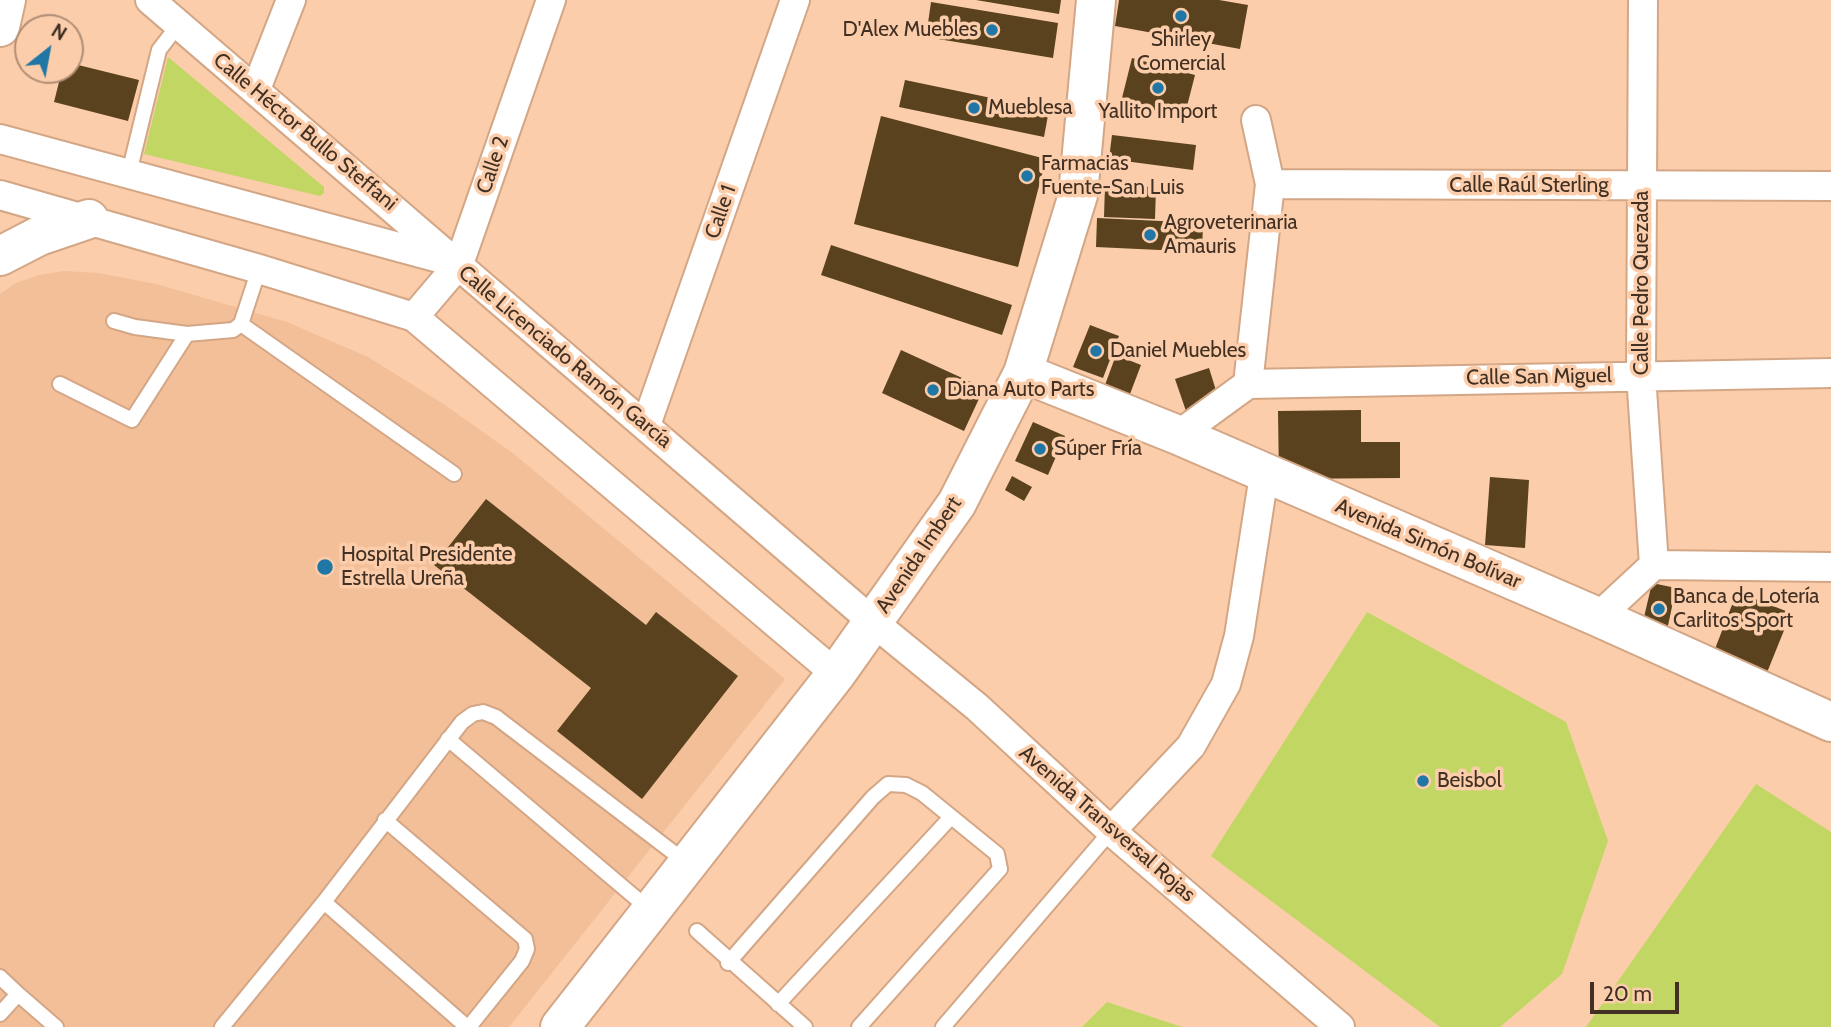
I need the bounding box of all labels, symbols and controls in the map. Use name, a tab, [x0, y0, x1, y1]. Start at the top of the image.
marker: Shirley Comercial	[1173, 8, 1189, 24]
north arrow	[14, 14, 84, 84]
place label: D'Alex Muebles	[843, 17, 978, 43]
text: N	[47, 19, 71, 46]
marker: D'Alex Muebles	[984, 22, 1000, 38]
place label: Shirley Comercial	[1137, 27, 1225, 77]
street label: Calle Héctor Bullo Steffani	[208, 48, 402, 216]
marker: Yallito Import	[1150, 80, 1166, 96]
place label: Mueblesa	[988, 95, 1073, 121]
place label: Yallito Import	[1099, 99, 1217, 125]
marker: Mueblesa	[966, 100, 982, 116]
street label: Calle 2	[471, 133, 515, 197]
place label: Farmacias Fuente-San Luis	[1041, 151, 1184, 201]
marker: Farmacias Fuente-San Luis	[1019, 168, 1035, 184]
street label: Calle Raúl Sterling	[1449, 173, 1609, 199]
street label: Calle 1	[700, 182, 742, 242]
street label: Calle Pedro Quezada	[1629, 191, 1655, 375]
place label: Agroveterinaria Amauris	[1164, 210, 1298, 260]
marker: Agroveterinaria Amauris	[1142, 227, 1158, 243]
street label: Calle Licenciado Ramón García	[453, 260, 677, 454]
place label: Daniel Muebles	[1110, 338, 1246, 364]
marker: Daniel Muebles	[1088, 343, 1104, 359]
street label: Calle San Miguel	[1466, 363, 1612, 391]
place label: Diana Auto Parts	[947, 377, 1094, 403]
marker: Diana Auto Parts	[925, 382, 941, 398]
place label: Súper Fría	[1054, 436, 1142, 462]
marker: Súper Fría	[1032, 441, 1048, 457]
street label: Avenida Imbert	[871, 492, 967, 618]
street label: Avenida Simón Bolívar	[1331, 493, 1525, 595]
place label: Hospital Presidente Estrella Ureña	[341, 542, 513, 592]
marker: Hospital Presidente Estrella Ureña	[315, 557, 335, 577]
place label: Banca de Lotería Carlitos Sport	[1673, 584, 1819, 634]
marker: Banca de Lotería Carlitos Sport	[1651, 601, 1667, 617]
street label: Avenida Transversal Rojas	[1014, 741, 1200, 907]
place label: Beisbol	[1437, 768, 1502, 794]
marker: Beisbol	[1415, 773, 1431, 789]
scale bar	[1593, 968, 1682, 1012]
text: 20 m	[1603, 981, 1652, 1006]

